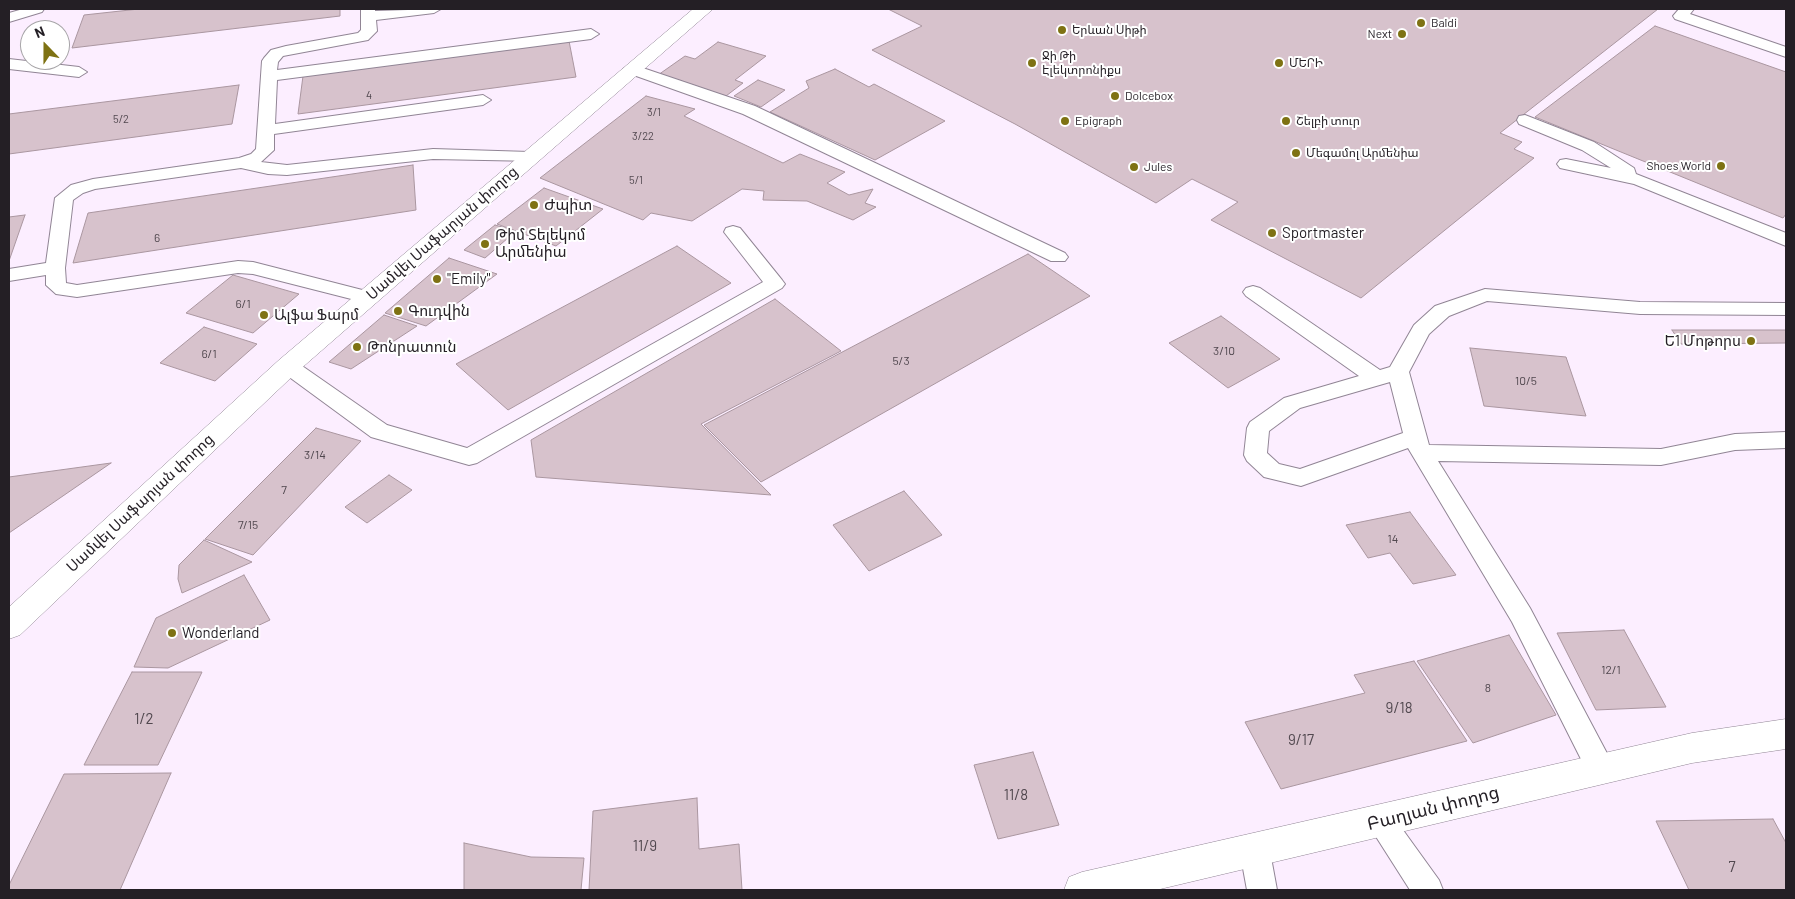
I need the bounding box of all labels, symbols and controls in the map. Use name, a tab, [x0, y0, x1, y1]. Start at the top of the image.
place label: Baldi	[1431, 16, 1457, 30]
marker: Baldi	[1415, 17, 1427, 29]
north arrow	[20, 20, 70, 70]
text: N	[32, 22, 47, 41]
place label: Երևան Սիթի	[1072, 23, 1147, 37]
marker: Երևան Սիթի	[1056, 24, 1068, 36]
place label: Next	[1368, 27, 1392, 41]
marker: Next	[1396, 28, 1408, 40]
place label: Ջի Թի Էլեկտրոնիքս	[1042, 49, 1121, 77]
place label: ՄԵՐԻ	[1289, 56, 1323, 70]
marker: Ջի Թի Էլեկտրոնիքս	[1026, 57, 1038, 69]
marker: ՄԵՐԻ	[1273, 57, 1285, 69]
house number: 4	[366, 88, 372, 102]
place label: Dolcebox	[1125, 89, 1173, 103]
marker: Dolcebox	[1109, 90, 1121, 102]
house number: 3/1	[647, 105, 661, 119]
house number: 5/2	[113, 112, 129, 126]
place label: Epigraph	[1075, 114, 1122, 128]
place label: Շելբի տուր	[1296, 114, 1360, 128]
marker: Epigraph	[1059, 115, 1071, 127]
marker: Շելբի տուր	[1280, 115, 1292, 127]
house number: 3/22	[632, 129, 654, 143]
place label: Մեգամոլ Արմենիա	[1306, 146, 1419, 160]
marker: Մեգամոլ Արմենիա	[1290, 147, 1302, 159]
place label: Shoes World	[1646, 159, 1711, 173]
place label: Jules	[1144, 160, 1172, 174]
marker: Shoes World	[1715, 160, 1727, 172]
marker: Jules	[1128, 161, 1140, 173]
street label: Սամվել Սաֆարյան փողոց	[363, 162, 521, 304]
house number: 5/1	[629, 173, 643, 187]
place label: Ժպիտ	[544, 196, 592, 214]
marker: Ժպիտ	[528, 199, 540, 211]
place label: Sportmaster	[1282, 224, 1364, 242]
place label: Թիմ Տելեկոմ Արմենիա	[495, 226, 586, 261]
marker: Sportmaster	[1266, 227, 1278, 239]
house number: 6	[154, 231, 160, 245]
marker: Թիմ Տելեկոմ Արմենիա	[479, 238, 491, 250]
place label: "Emily"	[447, 270, 491, 288]
marker: "Emily"	[431, 273, 443, 285]
house number: 6/1	[235, 297, 251, 311]
place label: Գուդվին	[408, 302, 470, 320]
marker: Գուդվին	[392, 305, 404, 317]
place label: Ալֆա Ֆարմ	[274, 306, 359, 324]
marker: Ալֆա Ֆարմ	[258, 309, 270, 321]
place label: Ե1 Մոթորս	[1664, 332, 1741, 350]
marker: Ե1 Մոթորս	[1745, 335, 1757, 347]
place label: Թոնրատուն	[367, 338, 456, 356]
marker: Թոնրատուն	[351, 341, 363, 353]
house number: 3/10	[1213, 344, 1235, 358]
house number: 6/1	[201, 347, 217, 361]
house number: 5/3	[892, 354, 910, 368]
house number: 10/5	[1515, 374, 1537, 388]
street label: Սամվել Սաֆարյան փողոց	[63, 430, 217, 576]
house number: 3/14	[304, 448, 326, 462]
house number: 7	[281, 483, 287, 497]
house number: 7/15	[238, 518, 258, 532]
house number: 14	[1388, 532, 1398, 546]
place label: Wonderland	[182, 624, 260, 642]
marker: Wonderland	[166, 627, 178, 639]
house number: 12/1	[1601, 663, 1621, 677]
house number: 8	[1485, 681, 1491, 695]
house number: 9/18	[1386, 699, 1412, 717]
house number: 1/2	[134, 710, 154, 728]
house number: 9/17	[1288, 731, 1314, 749]
street label: Բաղյան փողոց	[1365, 781, 1501, 835]
house number: 11/8	[1004, 786, 1028, 804]
house number: 11/9	[633, 837, 657, 855]
house number: 7	[1728, 858, 1736, 876]

